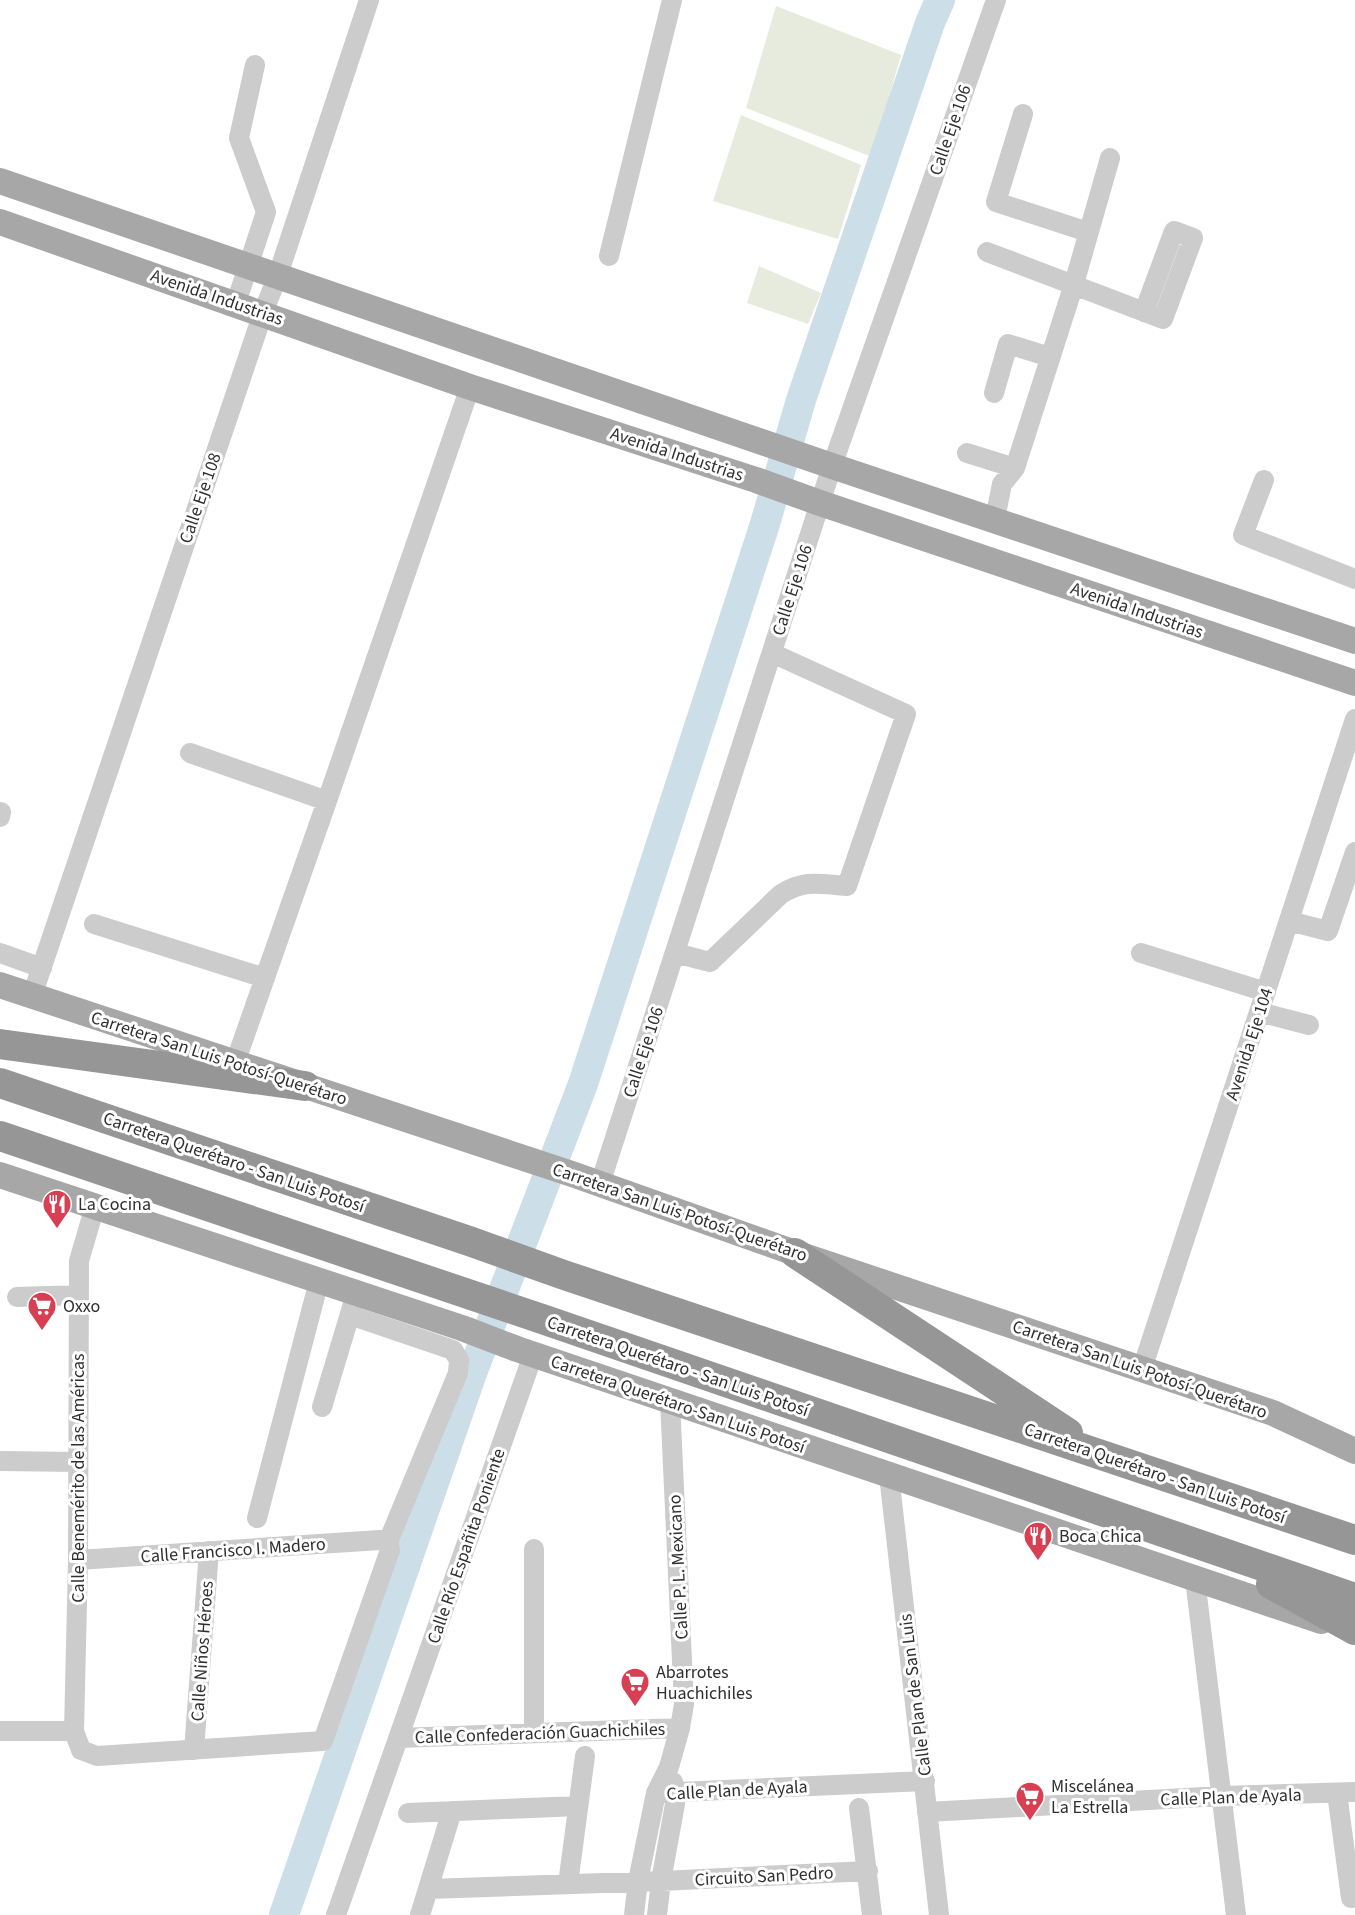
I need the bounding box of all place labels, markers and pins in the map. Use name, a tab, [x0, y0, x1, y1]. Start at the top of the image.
restaurant icon: La Cocina	[41, 1188, 73, 1230]
place label: La Cocina	[78, 1192, 151, 1217]
supermarket icon: Oxxo	[26, 1290, 58, 1332]
place label: Oxxo	[63, 1294, 100, 1319]
restaurant icon: Boca Chica	[1022, 1520, 1054, 1562]
place label: Boca Chica	[1059, 1524, 1142, 1549]
place label: Abarrotes Huachichiles	[656, 1660, 753, 1706]
supermarket icon: Abarrotes Huachichiles	[619, 1666, 651, 1708]
place label: Miscelánea La Estrella	[1051, 1774, 1134, 1820]
supermarket icon: Miscelánea La Estrella	[1014, 1780, 1046, 1822]

